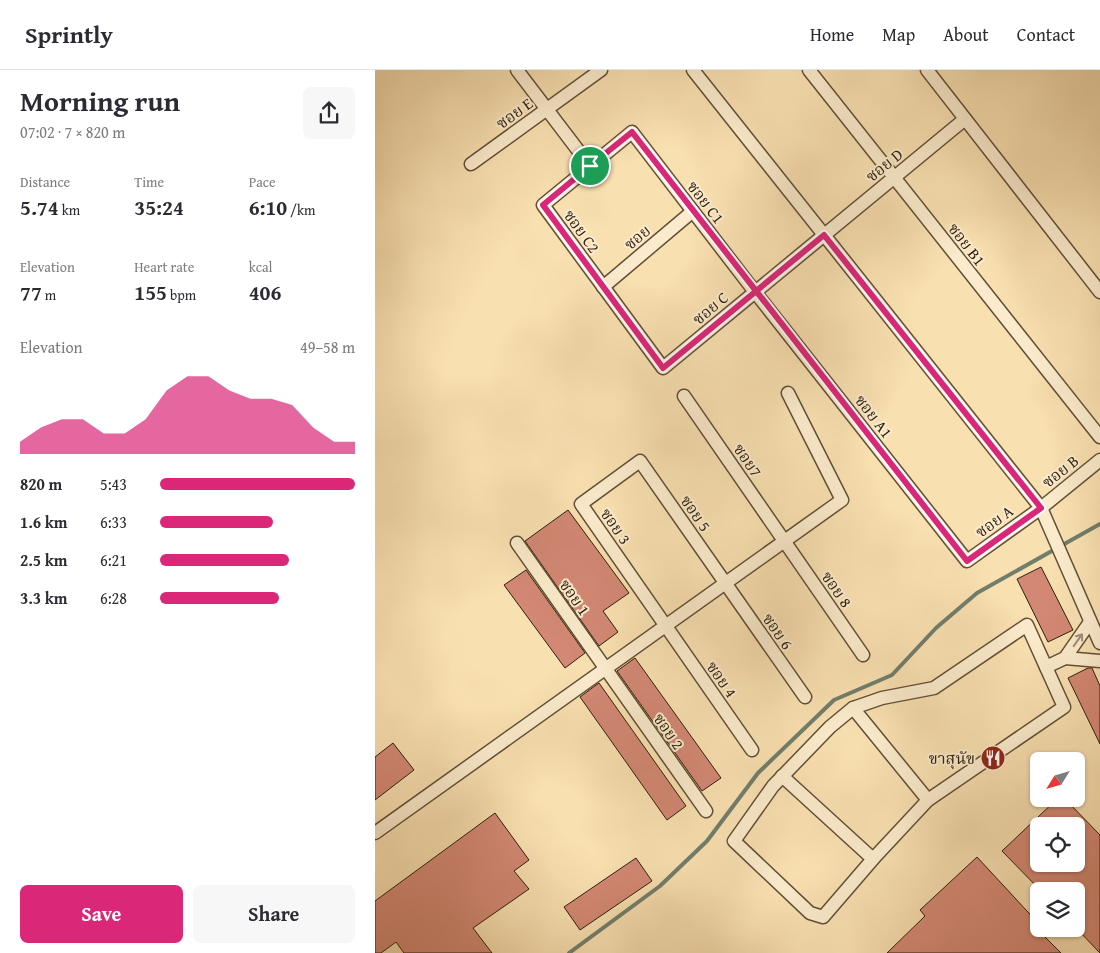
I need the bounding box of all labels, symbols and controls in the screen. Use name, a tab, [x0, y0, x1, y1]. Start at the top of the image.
text: Sprintly	[25, 17, 113, 52]
text: Home	[810, 21, 854, 48]
text: Map	[882, 21, 915, 48]
text: About	[943, 21, 989, 48]
text: Contact	[1017, 21, 1075, 48]
text: Morning run	[20, 80, 180, 121]
button: share	[303, 87, 355, 139]
street label: ซอย E	[491, 91, 537, 135]
text: 07:02 · 7 × 820 m	[20, 120, 125, 144]
street label: ซอย D	[860, 142, 908, 187]
pin	[569, 145, 611, 187]
icon: arrive	[576, 152, 604, 180]
text: Distance	[20, 172, 70, 192]
text: Time	[134, 172, 164, 192]
text: Pace	[249, 172, 276, 192]
street label: ซอย C1	[682, 176, 730, 228]
text: 5.74	[20, 192, 59, 223]
text: 35:24	[134, 192, 184, 223]
text: 6:10	[249, 192, 287, 223]
text: km	[59, 200, 80, 220]
text: /km	[287, 200, 315, 220]
street label: ซอย C2	[558, 204, 606, 258]
street label: ซอย B1	[942, 217, 992, 271]
street label: ซอย	[618, 219, 656, 255]
text: Elevation	[20, 257, 75, 277]
text: Heart rate	[134, 257, 194, 277]
text: kcal	[249, 257, 273, 277]
text: 77	[20, 277, 42, 308]
text: 155	[134, 277, 167, 308]
text: 406	[249, 277, 281, 308]
text: m	[42, 285, 56, 305]
text: bpm	[167, 285, 196, 305]
street label: ซอย C	[687, 286, 734, 330]
text: Elevation	[20, 335, 83, 359]
text: 49–58 m	[300, 335, 355, 359]
street label: ซอย A1	[849, 389, 899, 443]
street label: ซอย7	[728, 438, 768, 482]
street label: ซอย B	[1036, 449, 1084, 493]
text: 820 m	[20, 472, 62, 496]
text: 5:43	[100, 472, 127, 496]
street label: ซอย 5	[675, 490, 717, 536]
street label: ซอย A	[970, 499, 1018, 543]
street label: ซอย 3	[595, 503, 637, 549]
text: 1.6 km	[20, 510, 67, 534]
text: 6:33	[100, 510, 127, 534]
text: 2.5 km	[20, 548, 67, 572]
text: 6:21	[100, 548, 127, 572]
street label: ซอย 8	[816, 566, 858, 612]
street label: ซอย 1	[554, 574, 596, 620]
text: 3.3 km	[20, 586, 67, 610]
text: 6:28	[100, 586, 127, 610]
street label: ซอย 6	[757, 608, 799, 654]
one-way arrow	[1073, 633, 1083, 647]
street label: ซอย 4	[701, 656, 743, 702]
street label: ซอย 2	[648, 708, 690, 754]
restaurant icon: ขาสุนัข	[980, 745, 1006, 771]
place label: ขาสุนัข	[929, 746, 975, 770]
north arrow	[1030, 752, 1085, 808]
map controls	[1030, 752, 1085, 937]
button: locate	[1030, 817, 1085, 872]
button: layers	[1030, 882, 1085, 937]
button: Save	[20, 885, 183, 943]
button: Share	[193, 885, 355, 943]

